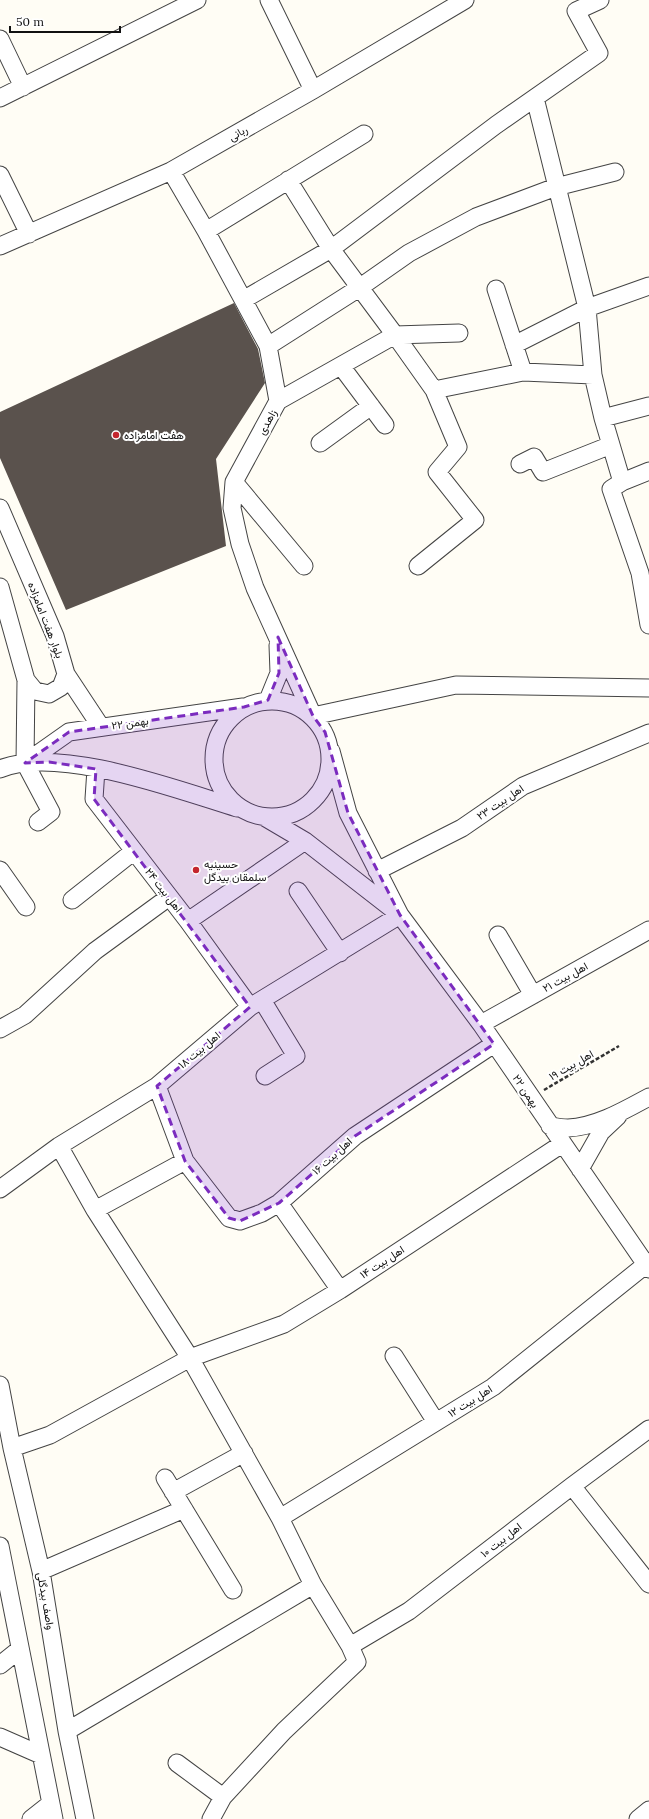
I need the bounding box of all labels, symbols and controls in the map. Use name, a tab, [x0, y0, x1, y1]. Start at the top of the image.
scale bar	[10, 8, 120, 34]
text: 50 m	[16, 14, 44, 29]
street label: ربانی	[226, 122, 250, 144]
street label: زاهدی	[254, 407, 280, 437]
place label: هفت امامزاده	[124, 428, 184, 442]
marker: هفت امامزاده	[111, 430, 121, 440]
street label: بلوار هفت امامزاده	[25, 580, 67, 660]
street label: ۲۲ بهمن	[111, 713, 149, 733]
street label: اهل بیت ۲۳	[474, 781, 526, 823]
place label: حسینیه سلمقان بیدگل	[204, 857, 267, 884]
street label: اهل بیت ۲۴	[142, 865, 186, 915]
marker: حسینیه سلمقان بیدگل	[191, 865, 201, 875]
street label: اهل بیت ۲۱	[540, 959, 590, 995]
street label: اهل بیت ۱۸	[175, 1028, 223, 1072]
street label: اهل بیت ۱۹	[546, 1047, 596, 1083]
street label: ۲۲ بهمن	[510, 1072, 542, 1110]
street label: اهل بیت ۱۶	[309, 1134, 355, 1178]
street label: اهل بیت ۱۴	[357, 1242, 407, 1282]
street label: اهل بیت ۱۲	[445, 1382, 495, 1420]
street label: اهل بیت ۱۰	[478, 1520, 524, 1560]
street label: واصف بیدگلی	[34, 1571, 58, 1631]

